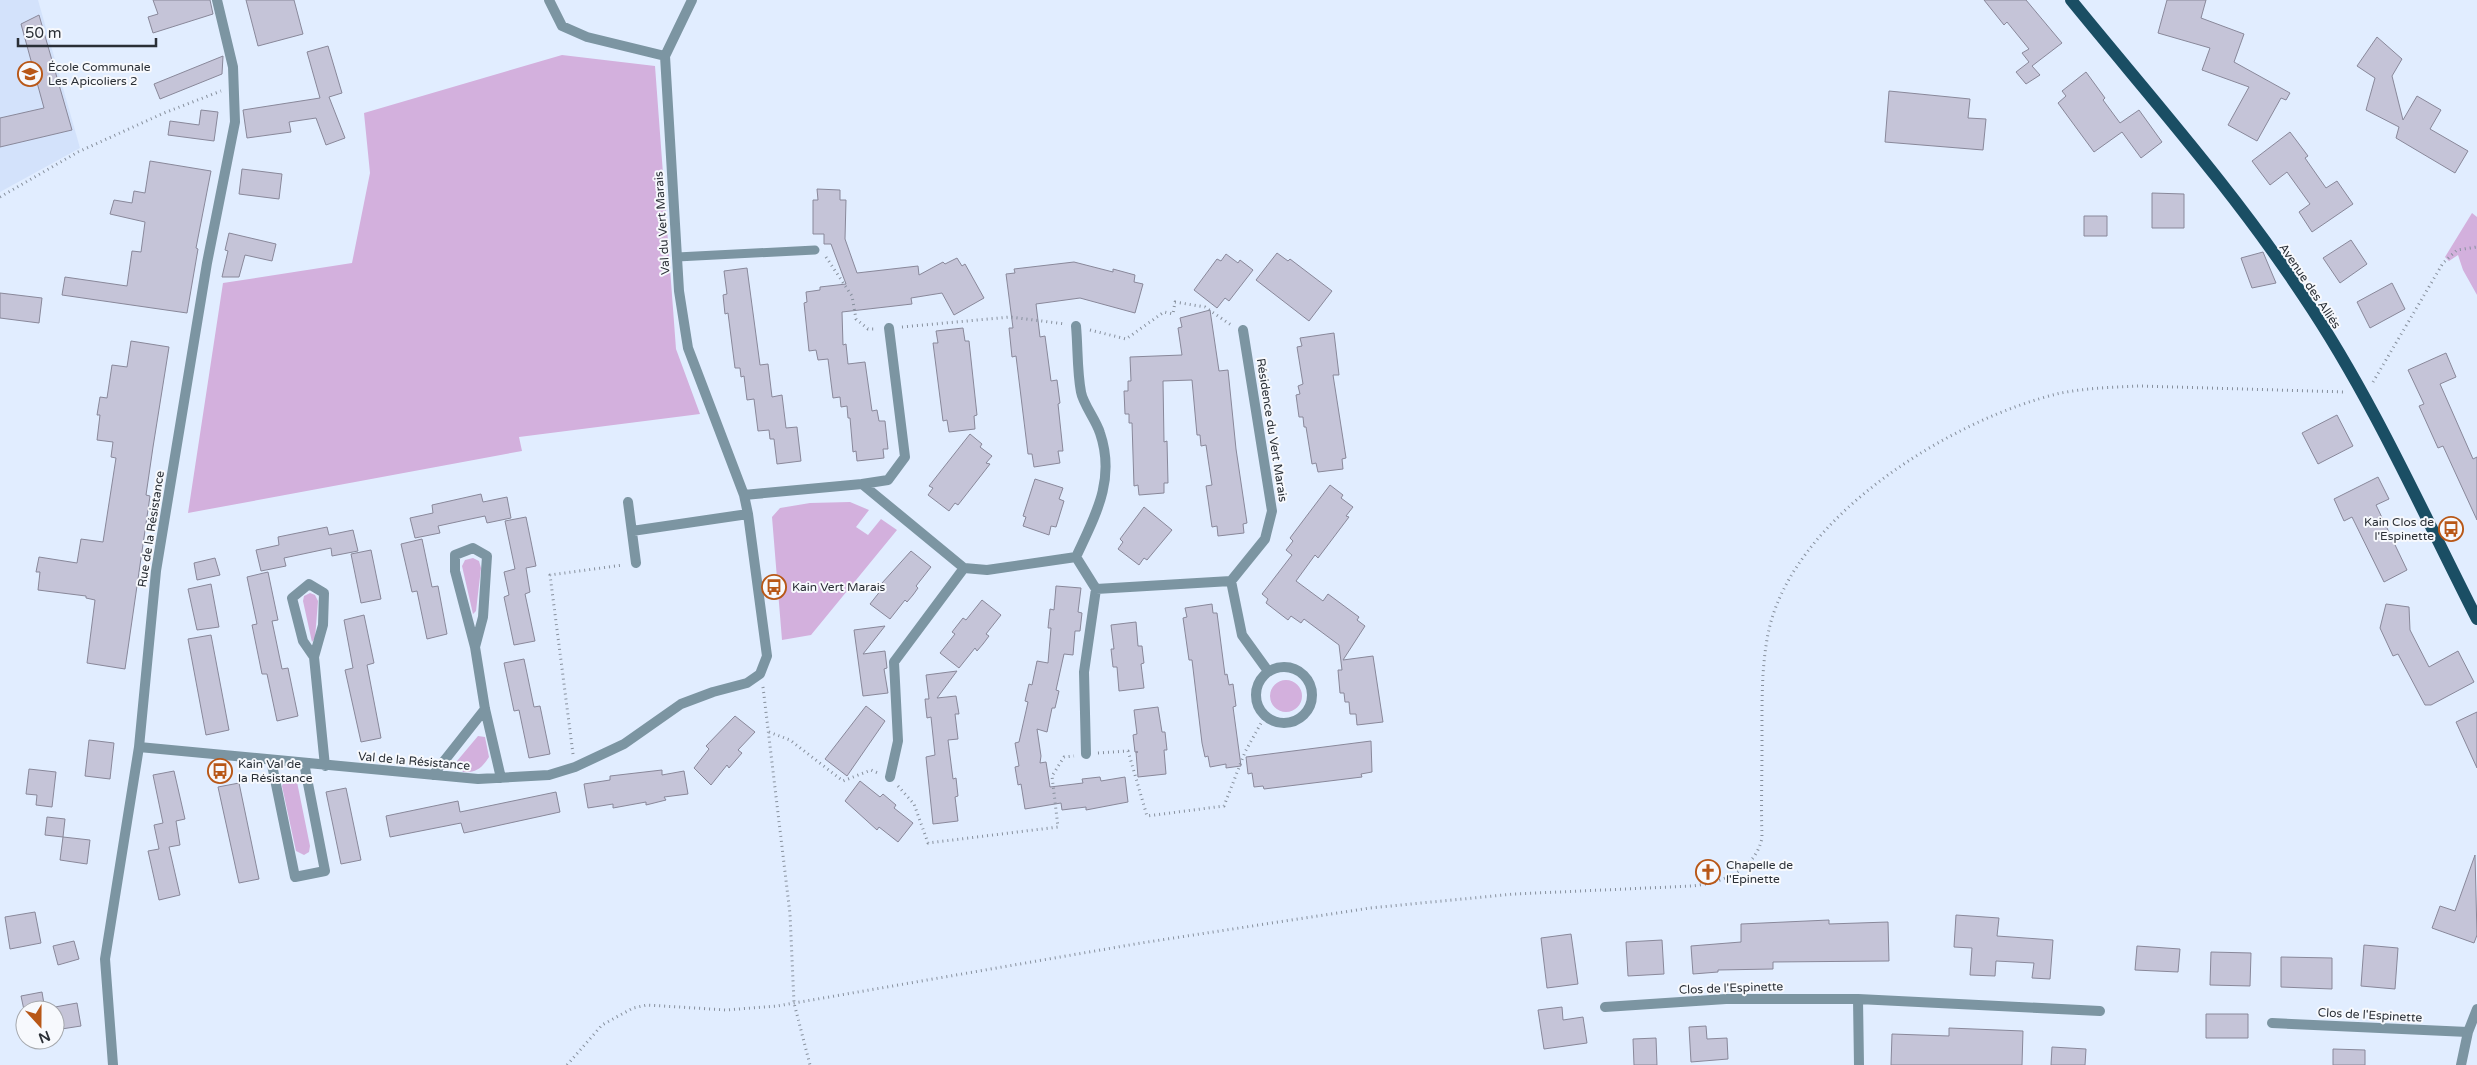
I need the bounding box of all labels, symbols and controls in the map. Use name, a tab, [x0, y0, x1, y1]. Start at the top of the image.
scale bar	[18, 15, 155, 47]
text: 50 m	[25, 24, 62, 42]
place label: École Communale Les Apicoliers 2	[48, 60, 151, 88]
school or university icon: École Communale Les Apicoliers 2	[17, 61, 43, 87]
street label: Val du Vert Marais	[651, 171, 673, 275]
street label: Avenue des Alliés	[2276, 241, 2344, 331]
street label: Résidence du Vert Marais	[1254, 357, 1290, 503]
street label: Rue de la Résistance	[135, 470, 167, 588]
place label: Kain Clos de l'Espinette	[2364, 515, 2434, 543]
bus stop icon: Kain Clos de l'Espinette	[2438, 516, 2464, 542]
bus stop icon: Kain Vert Marais	[761, 574, 787, 600]
place label: Kain Vert Marais	[792, 580, 886, 594]
street label: Val de la Résistance	[357, 749, 471, 773]
place label: Kain Val de la Résistance	[238, 757, 313, 785]
bus stop icon: Kain Val de la Résistance	[207, 758, 233, 784]
place label: Chapelle de l'Epinette	[1726, 858, 1793, 886]
church icon: Chapelle de l'Epinette	[1695, 859, 1721, 885]
street label: Clos de l'Espinette	[1679, 979, 1784, 997]
north arrow	[15, 1000, 65, 1050]
street label: Clos de l'Espinette	[2317, 1005, 2423, 1025]
text: N	[36, 1027, 53, 1047]

